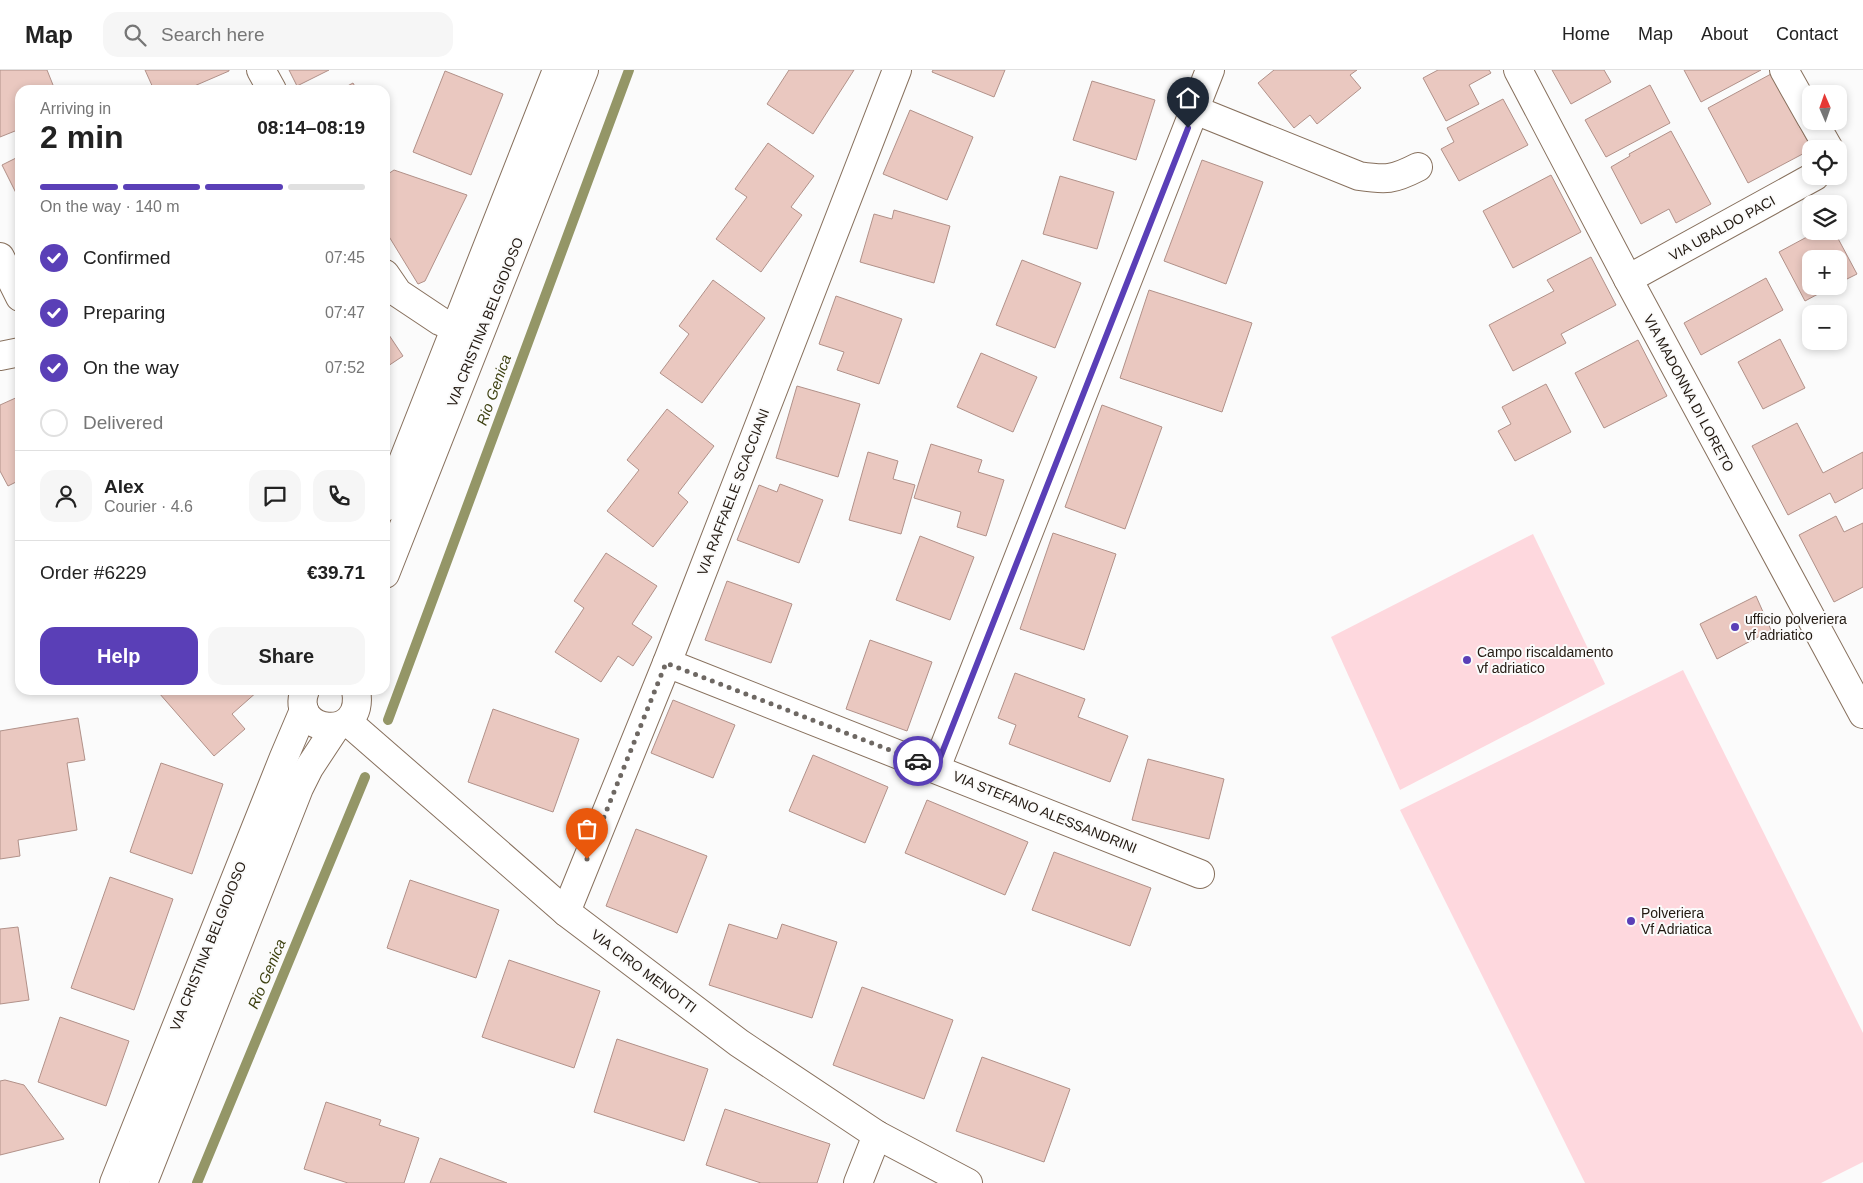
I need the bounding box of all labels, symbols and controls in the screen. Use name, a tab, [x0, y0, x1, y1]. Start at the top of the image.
search box	[103, 12, 453, 57]
text: Map	[25, 21, 73, 48]
icon: search	[121, 21, 149, 49]
text: Search here	[161, 24, 265, 45]
text: Home	[1562, 24, 1610, 44]
text: Map	[1638, 24, 1673, 44]
text: About	[1701, 24, 1748, 44]
text: Contact	[1776, 24, 1838, 44]
pin	[1167, 77, 1209, 128]
icon: home	[1174, 84, 1202, 112]
north arrow	[1802, 85, 1848, 130]
map controls	[1802, 85, 1847, 350]
text: Arriving in	[40, 100, 111, 117]
text: 08:14–08:19	[257, 117, 365, 138]
text: 2 min	[40, 119, 124, 155]
button: locate	[1802, 140, 1847, 185]
street label: VIA UBALDO PACI	[1666, 192, 1778, 264]
button: layers	[1802, 195, 1847, 240]
text: On the way · 140 m	[40, 198, 180, 215]
street label: VIA CRISTINA BELGIOIOSO	[444, 235, 526, 409]
icon: check	[40, 244, 68, 272]
text: Confirmed	[83, 247, 171, 268]
text: 07:45	[325, 249, 365, 266]
button: +	[1802, 250, 1847, 295]
icon: check	[40, 299, 68, 327]
text: Preparing	[83, 302, 165, 323]
text: 07:47	[325, 304, 365, 321]
button: −	[1802, 305, 1847, 350]
street label: VIA MADONNA DI LORETO	[1641, 312, 1737, 474]
water label: Rio Genica	[473, 352, 514, 428]
icon: check	[40, 354, 68, 382]
text: On the way	[83, 357, 179, 378]
text: 07:52	[325, 359, 365, 376]
street label: VIA RAFFAELE SCACCIANI	[694, 406, 772, 578]
text: Delivered	[83, 412, 163, 433]
button: person	[40, 470, 92, 522]
button: chat	[249, 470, 301, 522]
button: phone	[313, 470, 365, 522]
text: Alex	[104, 476, 144, 497]
text: Courier · 4.6	[104, 498, 193, 515]
text: Order #6229	[40, 562, 147, 583]
text: €39.71	[307, 562, 365, 583]
place label: ufficio polveriera vf adriatico	[1745, 611, 1847, 643]
marker: ufficio polveriera vf adriatico	[1729, 621, 1741, 633]
button: Help	[40, 627, 198, 685]
button: Share	[208, 627, 365, 685]
place label: Campo riscaldamento vf adriatico	[1477, 644, 1613, 676]
marker: Campo riscaldamento vf adriatico	[1461, 654, 1473, 666]
courier	[893, 736, 943, 786]
icon: car	[904, 747, 932, 775]
street label: VIA STEFANO ALESSANDRINI	[951, 768, 1139, 856]
pin	[566, 808, 608, 859]
icon: bag	[573, 815, 601, 843]
street label: VIA CRISTINA BELGIOIOSO	[167, 859, 249, 1033]
place label: Polveriera Vf Adriatica	[1641, 905, 1712, 937]
marker: Polveriera Vf Adriatica	[1625, 915, 1637, 927]
street label: VIA CIRO MENOTTI	[588, 926, 700, 1016]
water label: Rio Genica	[244, 936, 289, 1011]

